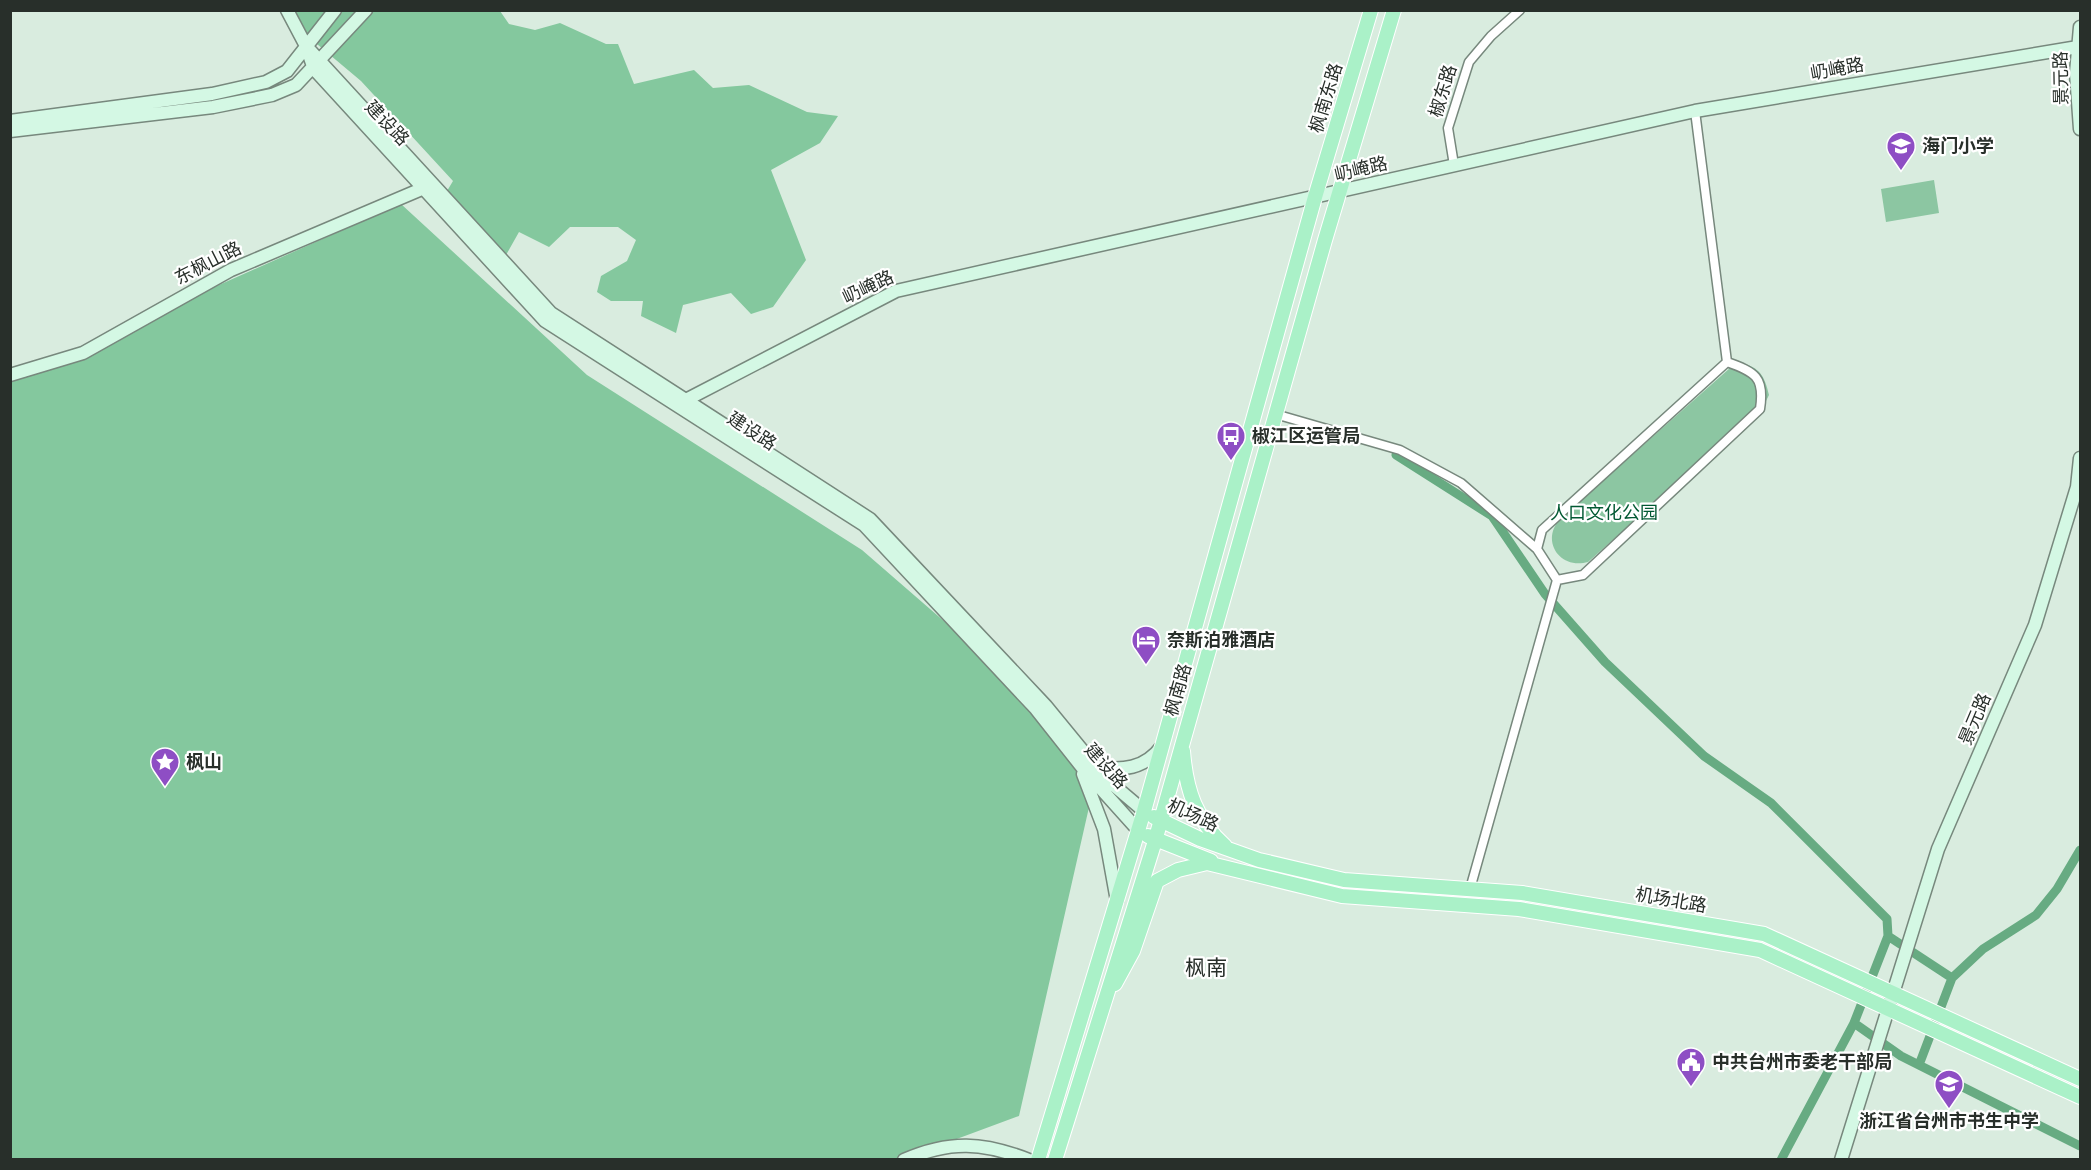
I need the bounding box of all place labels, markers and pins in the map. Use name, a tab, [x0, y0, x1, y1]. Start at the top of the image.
school or university icon: 海门小学	[1885, 130, 1917, 172]
place label: 海门小学	[1922, 135, 1994, 157]
bus stop icon: 椒江区运管局	[1215, 420, 1247, 462]
place label: 椒江区运管局	[1252, 425, 1360, 447]
hotel icon: 奈斯泊雅酒店	[1130, 624, 1162, 666]
place label: 奈斯泊雅酒店	[1167, 629, 1275, 651]
place icon: 枫山	[149, 746, 181, 788]
place label: 枫山	[186, 751, 222, 773]
public building icon: 中共台州市委老干部局	[1675, 1046, 1707, 1088]
place label: 中共台州市委老干部局	[1712, 1051, 1892, 1073]
school or university icon: 浙江省台州市书生中学	[1933, 1068, 1965, 1110]
place label: 浙江省台州市书生中学	[1859, 1110, 2039, 1132]

